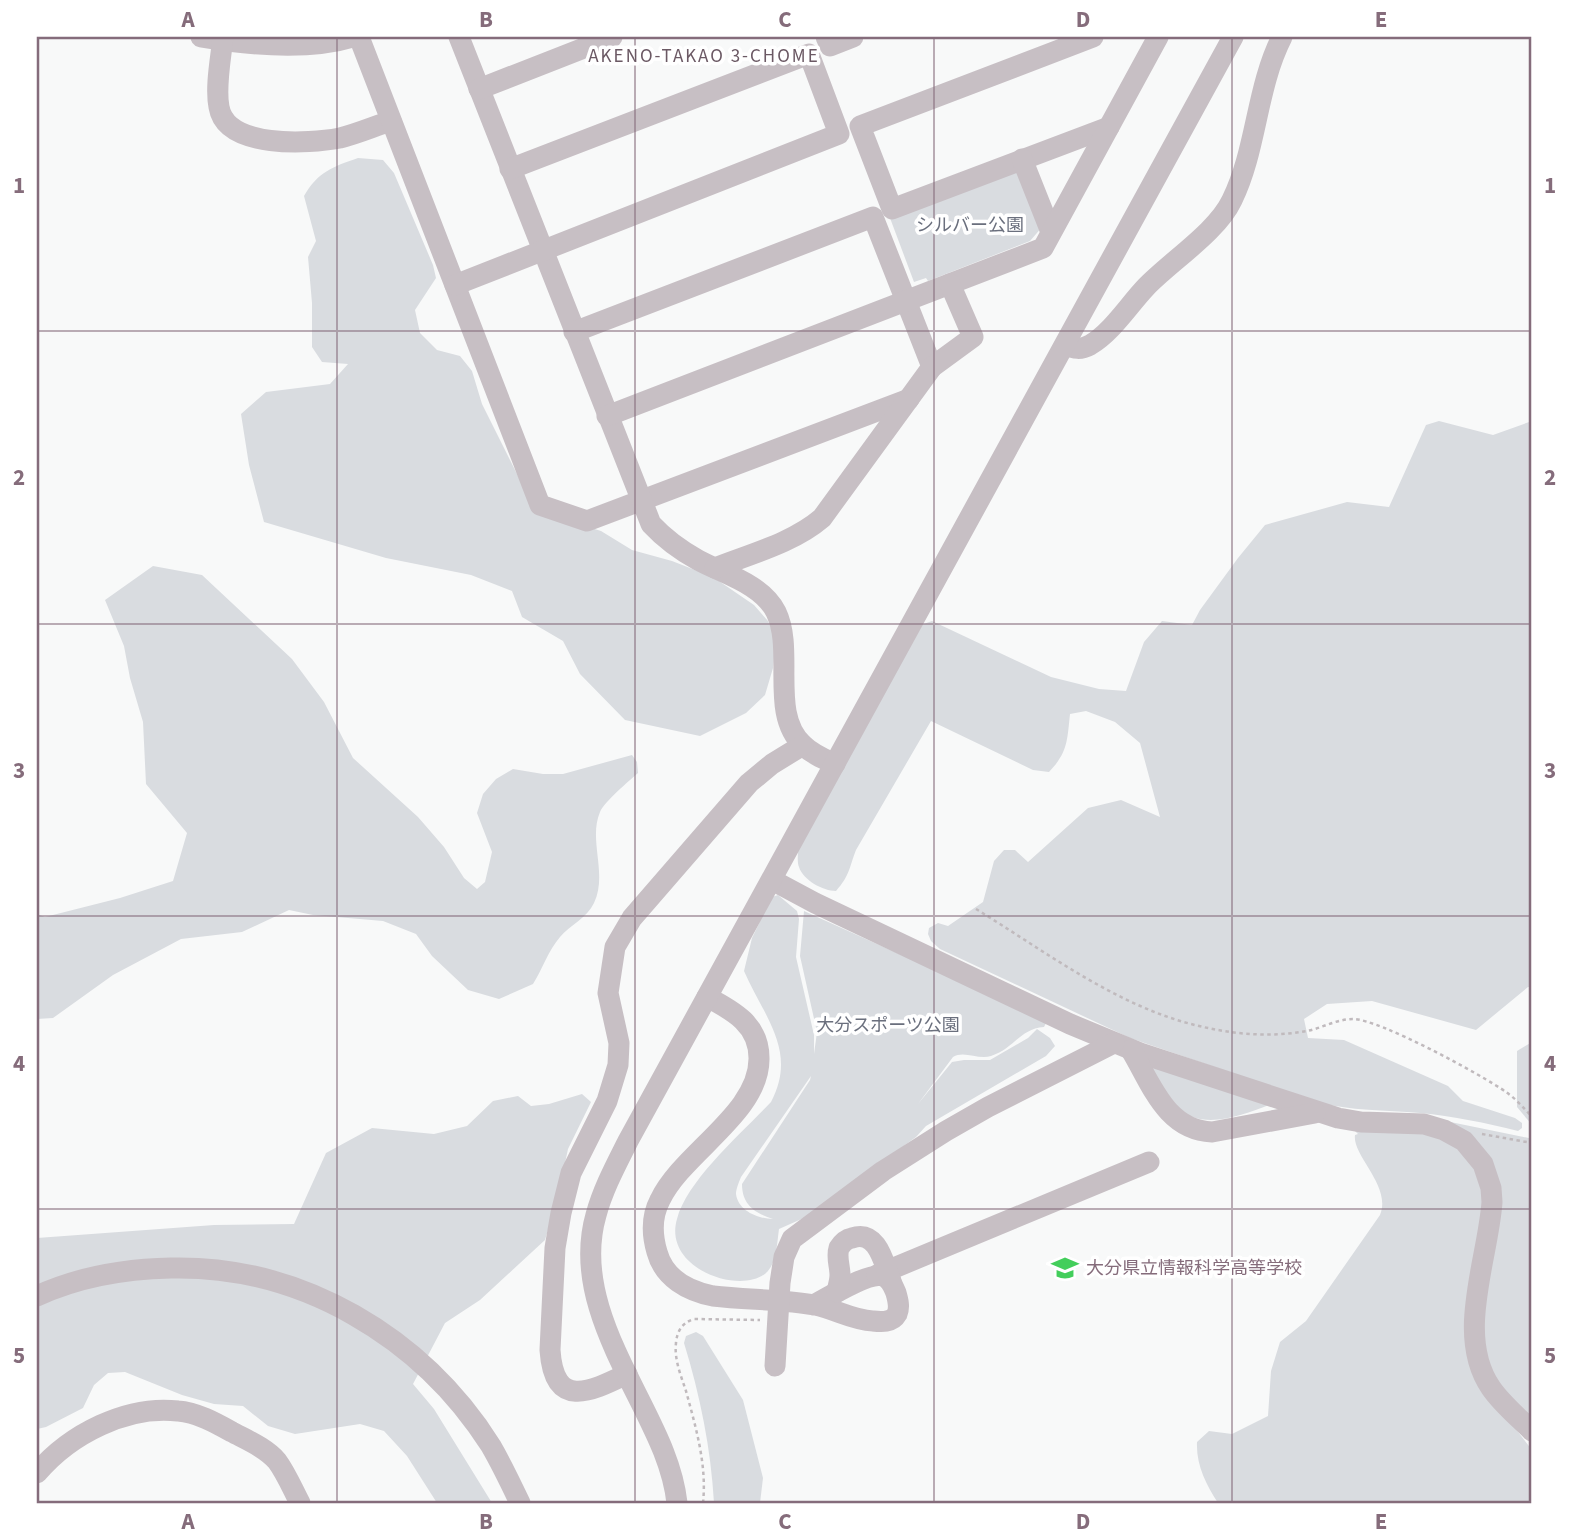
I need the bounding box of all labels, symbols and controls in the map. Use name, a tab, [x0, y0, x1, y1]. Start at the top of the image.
text: A	[180, 3, 195, 36]
text: B	[479, 3, 493, 36]
text: C	[778, 3, 792, 36]
text: D	[1076, 3, 1090, 36]
text: E	[1375, 3, 1387, 36]
district label: AKENO-TAKAO 3-CHOME	[588, 43, 820, 70]
text: 1	[13, 169, 25, 202]
text: 1	[1544, 169, 1556, 202]
park label: シルバー公園	[916, 213, 1024, 238]
text: 2	[13, 461, 25, 494]
text: 2	[1544, 461, 1556, 494]
text: 3	[13, 754, 25, 787]
text: 3	[1544, 754, 1556, 787]
park label: 大分スポーツ公園	[816, 1013, 960, 1038]
text: 4	[13, 1047, 25, 1080]
text: 4	[1544, 1047, 1556, 1080]
school or university icon: 大分県立情報科学高等学校	[1050, 1253, 1080, 1283]
place label: 大分県立情報科学高等学校	[1086, 1256, 1302, 1281]
text: 5	[13, 1339, 25, 1372]
text: 5	[1544, 1339, 1556, 1372]
text: A	[180, 1505, 195, 1538]
text: B	[479, 1505, 493, 1538]
text: C	[778, 1505, 792, 1538]
text: D	[1076, 1505, 1090, 1538]
text: E	[1375, 1505, 1387, 1538]

